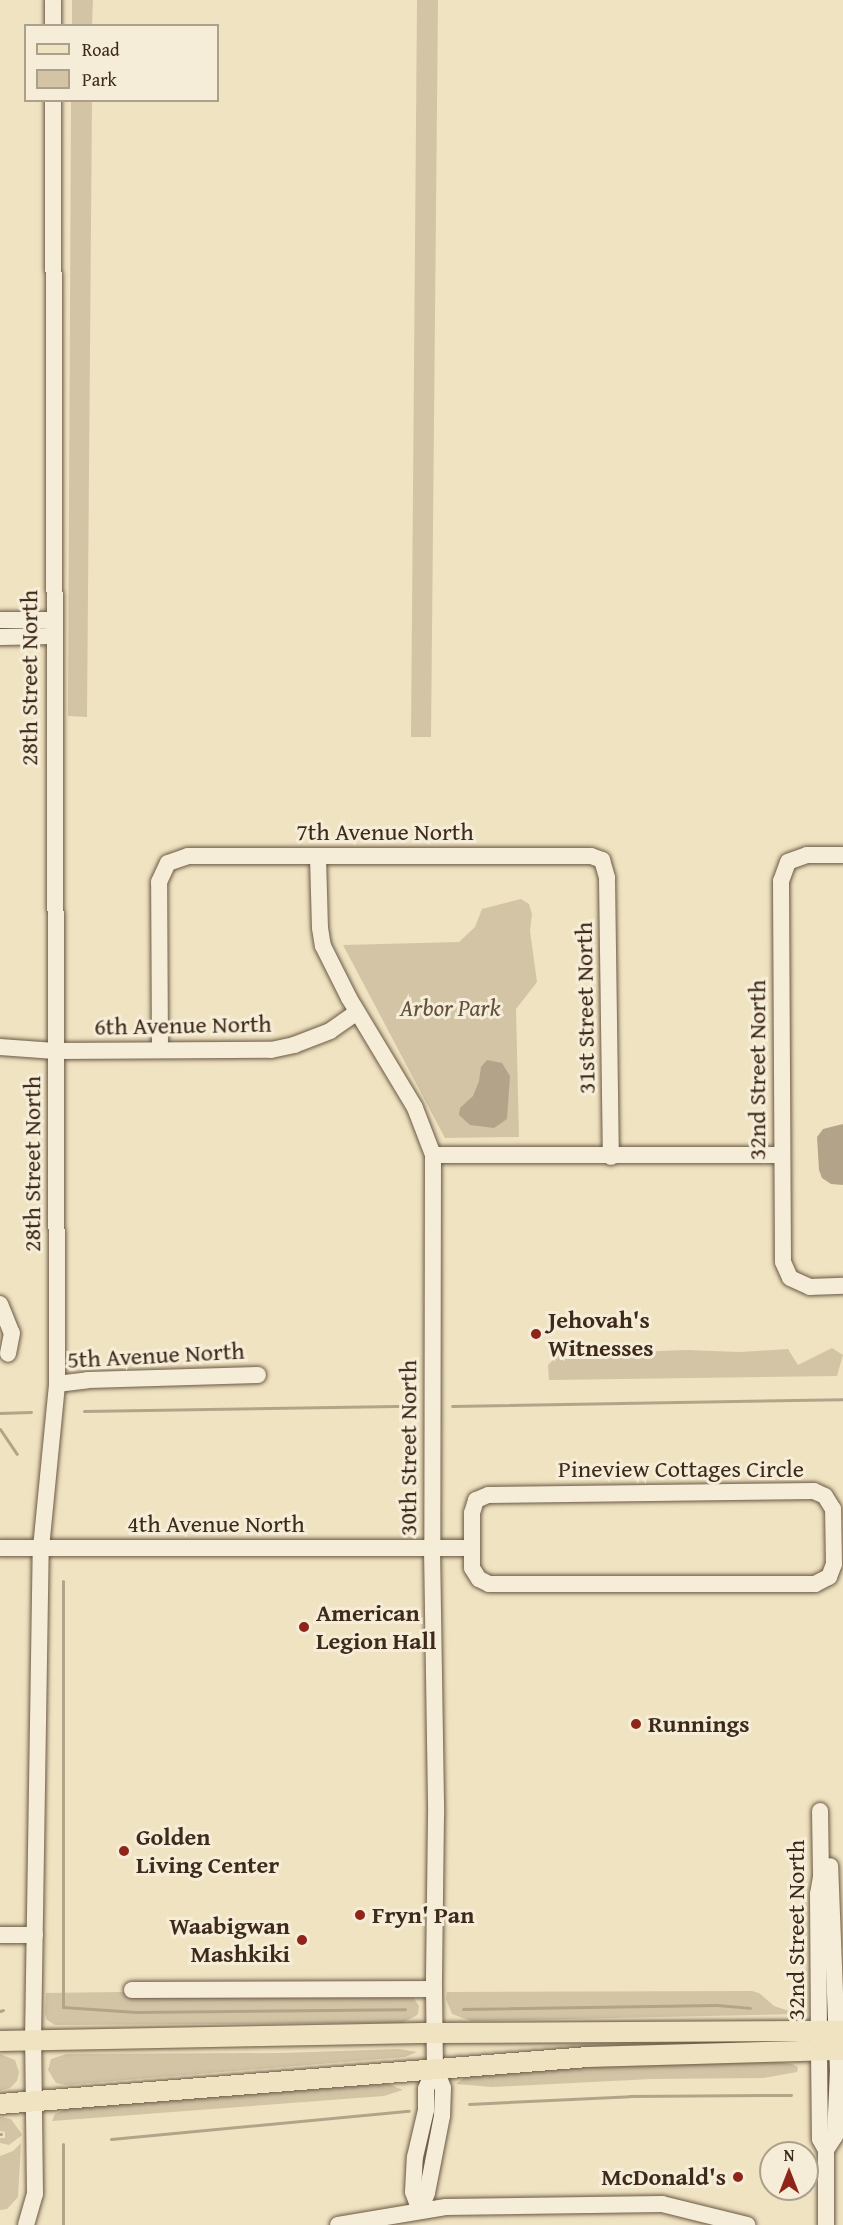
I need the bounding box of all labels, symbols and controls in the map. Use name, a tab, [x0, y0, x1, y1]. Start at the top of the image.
legend	[24, 24, 219, 102]
text: Road	[82, 36, 120, 63]
text: Park	[82, 66, 117, 93]
street label: 28th Street North	[15, 590, 43, 766]
street label: 7th Avenue North	[296, 818, 474, 846]
street label: 31st Street North	[569, 922, 601, 1094]
street label: 32nd Street North	[743, 980, 771, 1160]
park label: Arbor Park	[400, 994, 500, 1022]
street label: 6th Avenue North	[94, 1009, 272, 1041]
street label: 28th Street North	[18, 1076, 46, 1252]
place label: Jehovah's Witnesses	[548, 1306, 654, 1362]
marker: Jehovah's Witnesses	[529, 1327, 543, 1341]
street label: 5th Avenue North	[67, 1336, 245, 1374]
street label: 30th Street North	[394, 1360, 422, 1536]
street label: Pineview Cottages Circle	[558, 1455, 804, 1483]
street label: 4th Avenue North	[127, 1510, 305, 1538]
place label: American Legion Hall	[316, 1599, 436, 1655]
marker: American Legion Hall	[297, 1620, 311, 1634]
place label: Runnings	[648, 1710, 750, 1738]
marker: Runnings	[629, 1717, 643, 1731]
place label: Golden Living Center	[136, 1823, 279, 1879]
street label: 32nd Street North	[782, 1840, 810, 2020]
marker: Golden Living Center	[117, 1844, 131, 1858]
place label: Fryn' Pan	[372, 1901, 474, 1929]
marker: Fryn' Pan	[353, 1908, 367, 1922]
place label: Waabigwan Mashkiki	[169, 1912, 290, 1968]
marker: Waabigwan Mashkiki	[295, 1933, 309, 1947]
north arrow	[759, 2141, 819, 2201]
text: N	[784, 2143, 794, 2167]
place label: McDonald's	[601, 2163, 726, 2191]
marker: McDonald's	[731, 2170, 745, 2184]

